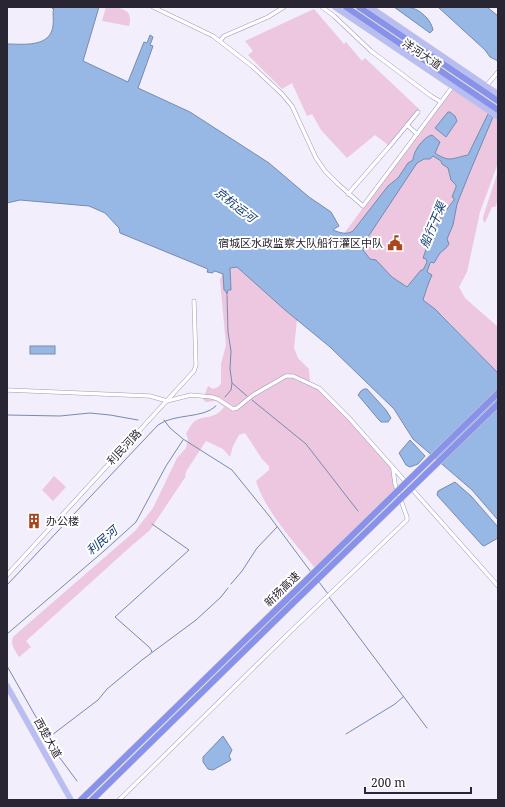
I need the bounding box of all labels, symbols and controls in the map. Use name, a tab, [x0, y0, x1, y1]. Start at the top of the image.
street label: 洋河大道	[400, 35, 445, 72]
water label: 京杭运河	[211, 183, 261, 227]
water label: 船行干渠	[415, 198, 451, 250]
public building icon: 宿城区水政监察大队船行灌区中队	[386, 234, 404, 252]
place label: 宿城区水政监察大队船行灌区中队	[218, 235, 383, 250]
street label: 利民河路	[103, 425, 144, 468]
building icon: 办公楼	[25, 512, 43, 530]
place label: 办公楼	[46, 513, 79, 528]
water label: 利民河	[83, 521, 122, 559]
street label: 新扬高速	[261, 568, 303, 609]
street label: 西楚大道	[31, 715, 66, 761]
scale bar	[365, 769, 471, 795]
text: 200 m	[371, 774, 406, 791]

